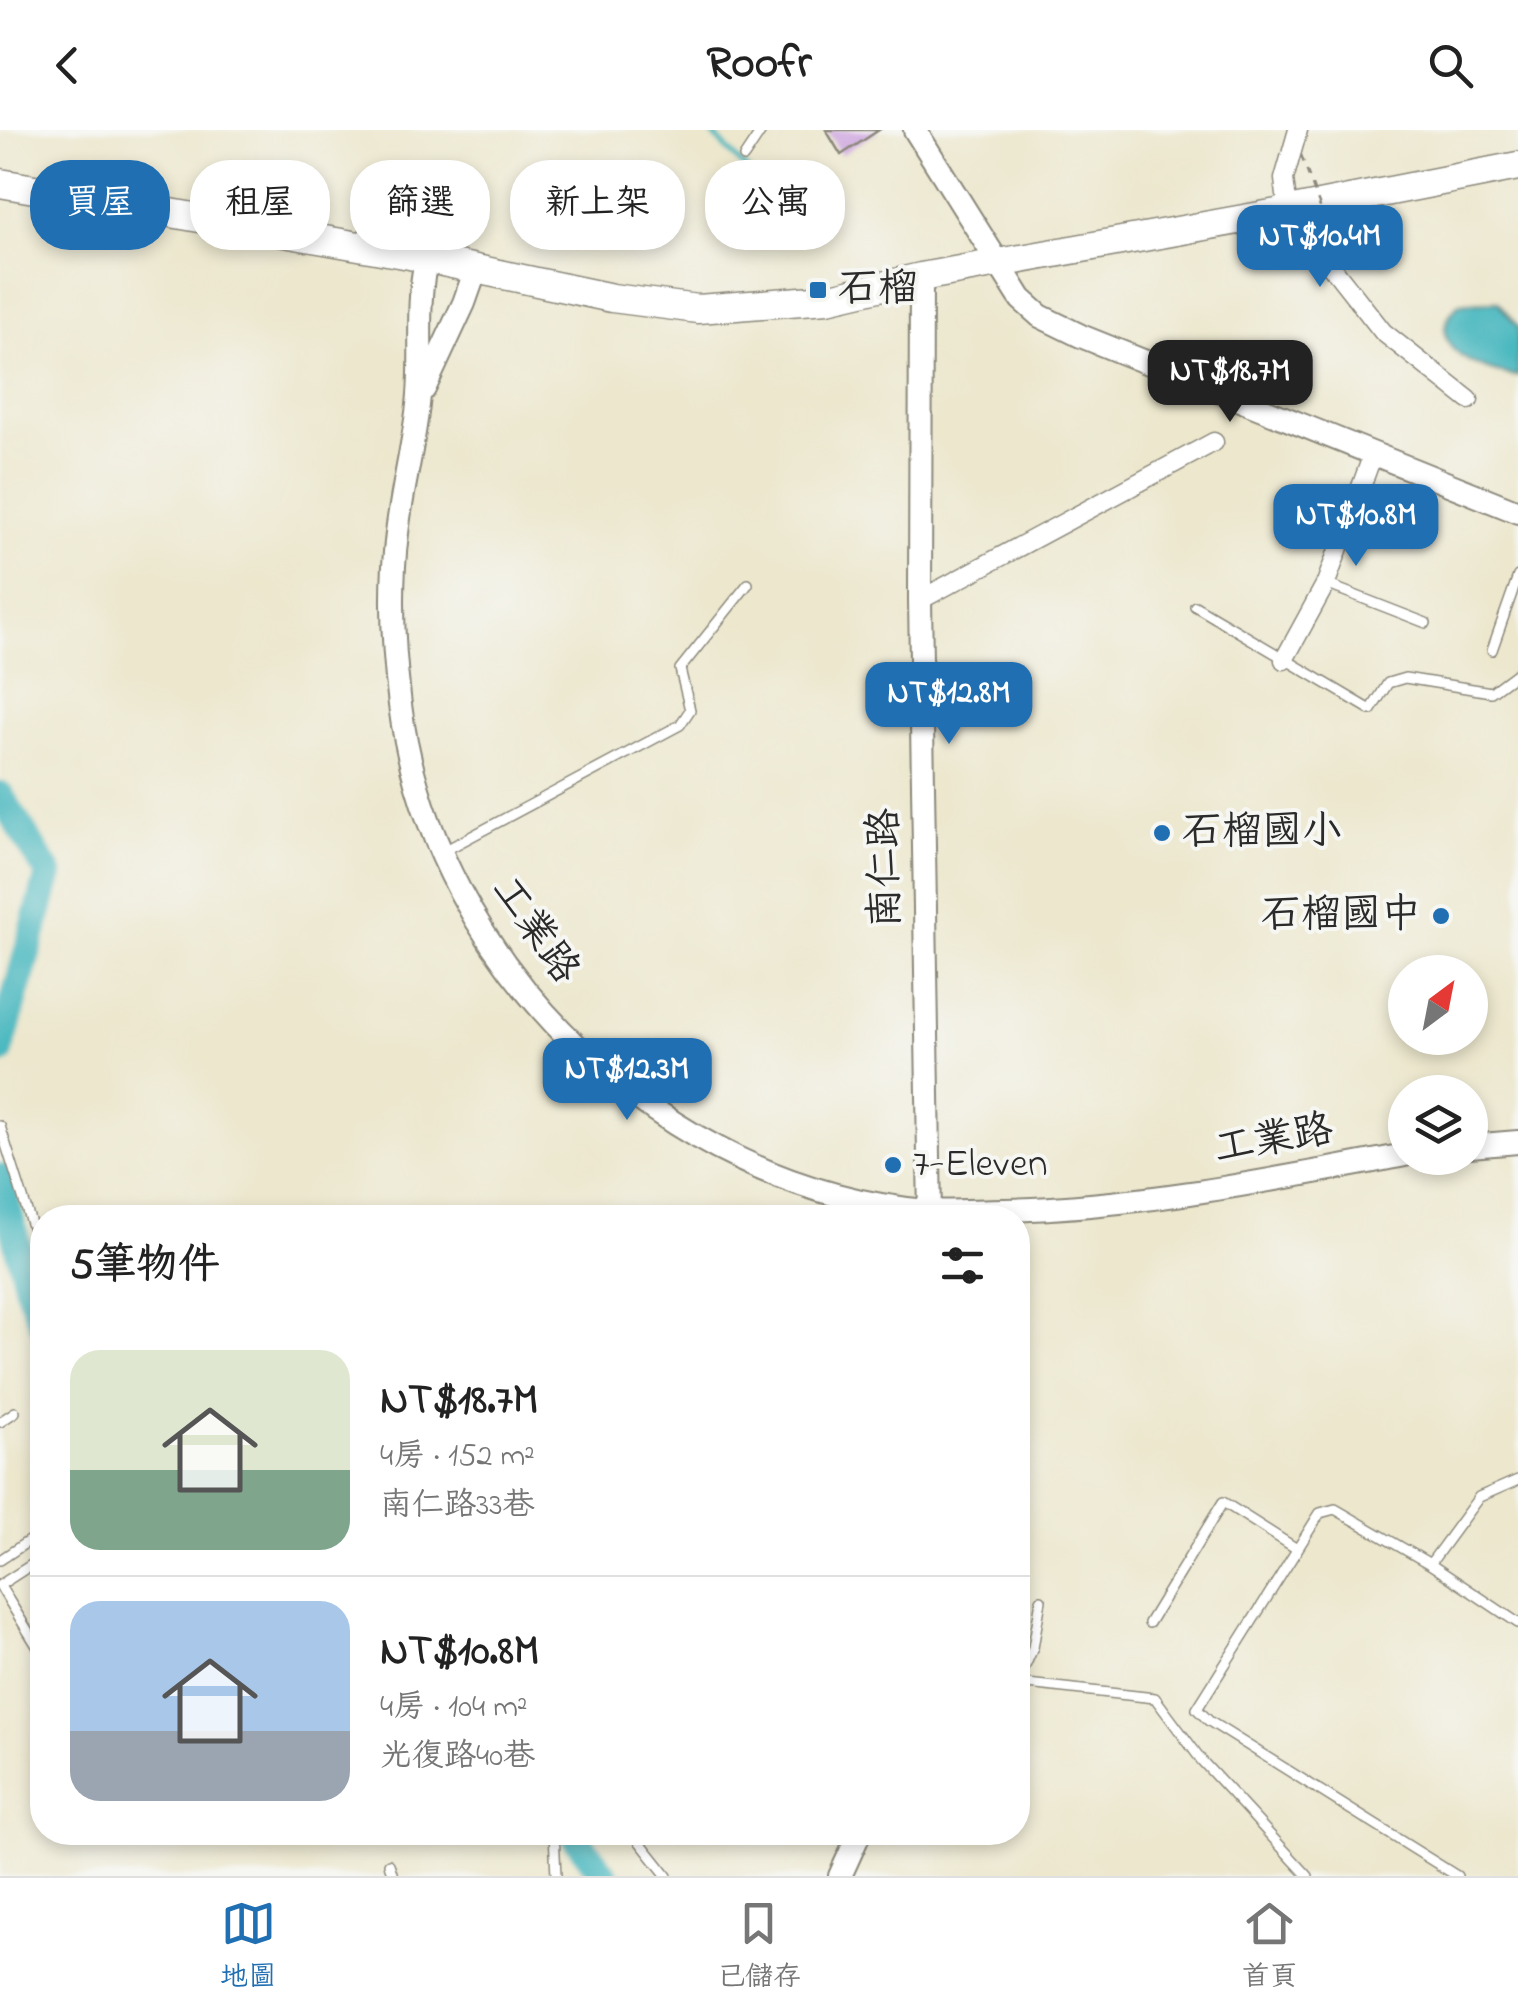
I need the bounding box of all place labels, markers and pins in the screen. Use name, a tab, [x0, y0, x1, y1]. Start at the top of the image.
pin: NT$10.4M	[1217, 205, 1423, 290]
place label: 石榴	[838, 261, 918, 320]
marker: 石榴	[807, 279, 829, 301]
pin: NT$18.7M	[1127, 340, 1333, 425]
pin: NT$10.8M	[1253, 484, 1459, 569]
pin: NT$12.8M	[846, 662, 1052, 747]
place label: 石榴國小	[1182, 804, 1342, 863]
marker: 石榴國小	[1151, 822, 1173, 844]
place label: 石榴國中	[1261, 887, 1421, 946]
marker: 石榴國中	[1430, 905, 1452, 927]
pin: NT$12.3M	[524, 1038, 730, 1123]
place label: 7-Eleven	[913, 1136, 1048, 1195]
marker: 7-Eleven	[882, 1154, 904, 1176]

